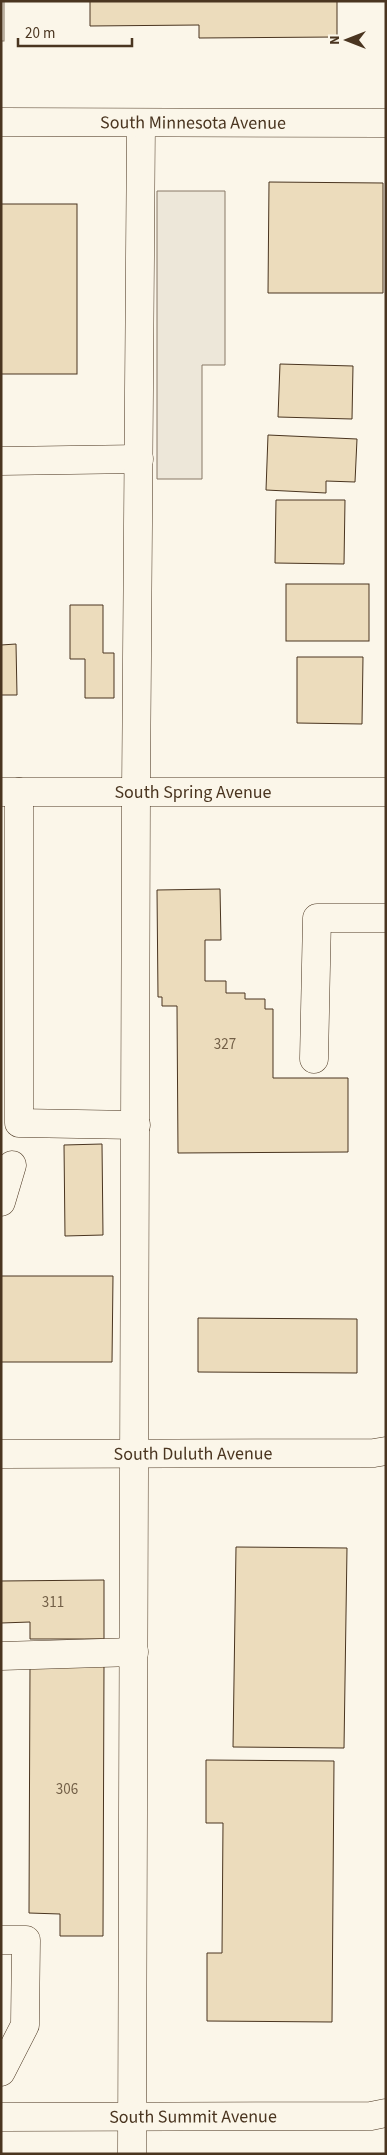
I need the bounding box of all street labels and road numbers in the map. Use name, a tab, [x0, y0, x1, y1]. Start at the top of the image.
street label: South Minnesota Avenue	[100, 110, 286, 136]
street label: South Spring Avenue	[114, 780, 272, 805]
street label: South Duluth Avenue	[113, 1441, 273, 1467]
street label: South Summit Avenue	[109, 2104, 277, 2130]

